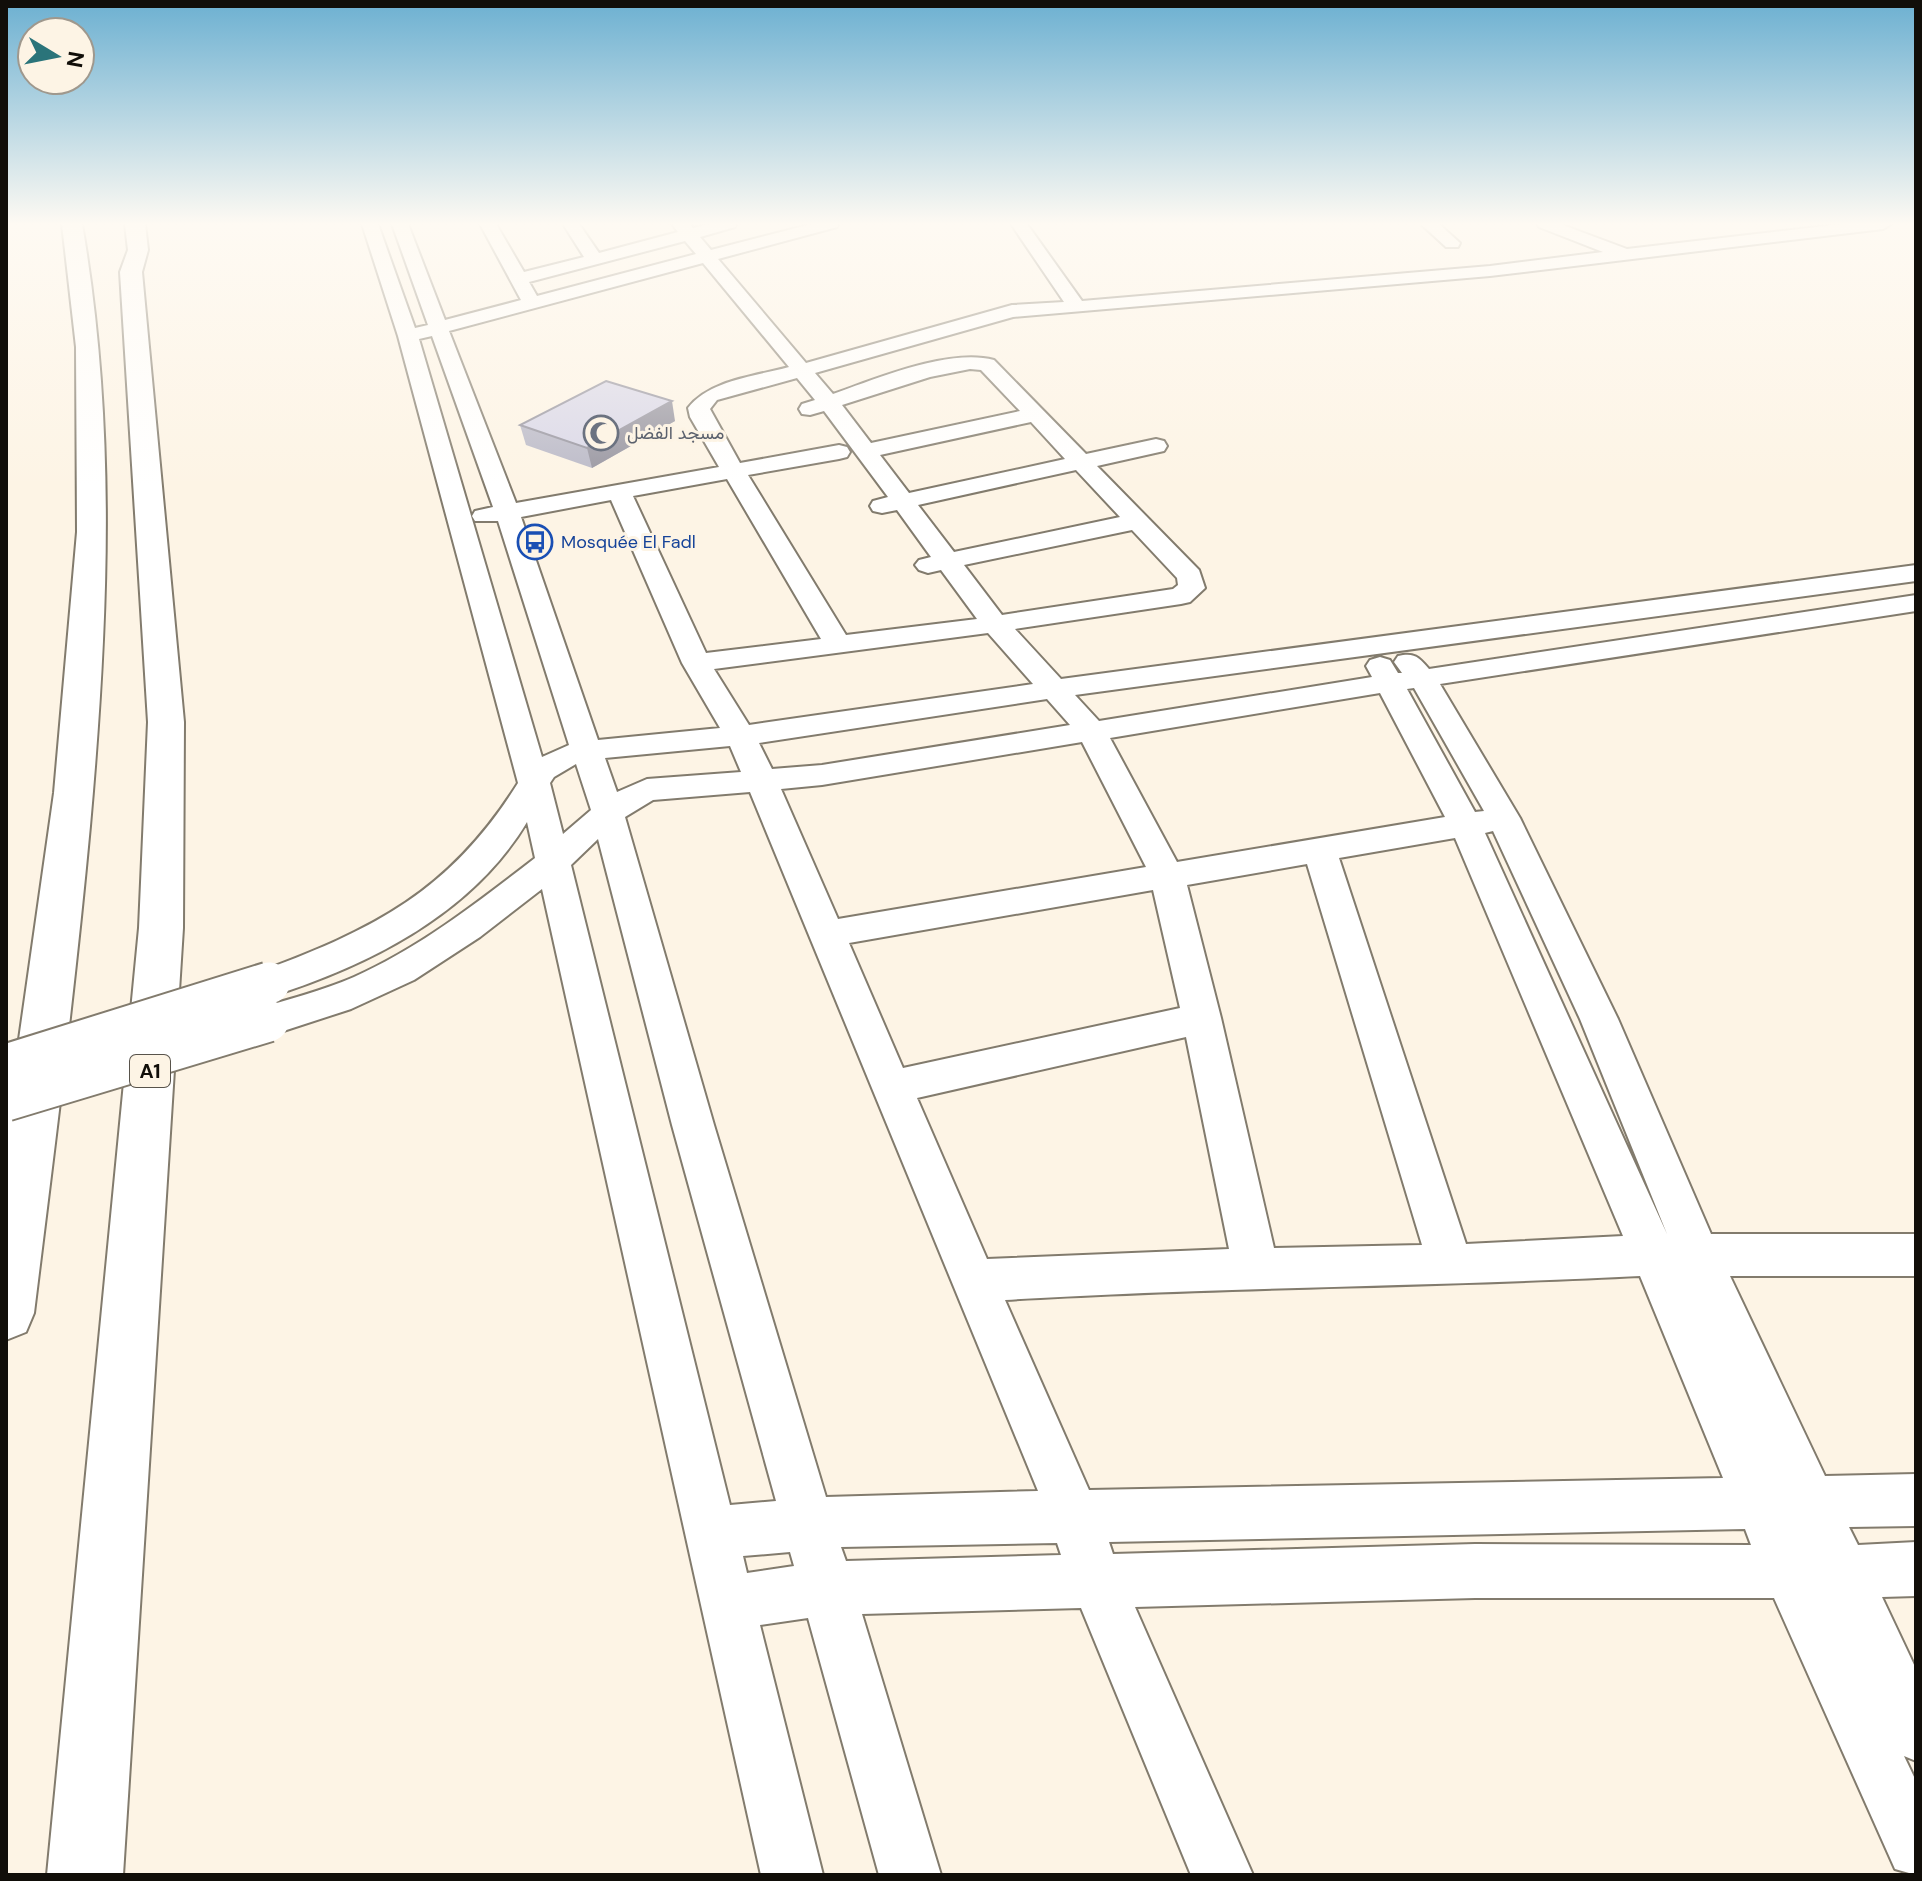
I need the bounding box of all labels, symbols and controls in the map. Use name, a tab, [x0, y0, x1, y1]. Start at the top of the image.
north arrow	[16, 16, 96, 96]
text: N	[60, 49, 91, 70]
mosque icon: مسجد الفضل	[582, 414, 620, 452]
place label: مسجد الفضل	[627, 421, 724, 445]
bus stop icon: Mosquée El Fadl	[516, 523, 554, 561]
place label: Mosquée El Fadl	[561, 530, 696, 554]
road number: A1	[130, 1055, 170, 1087]

